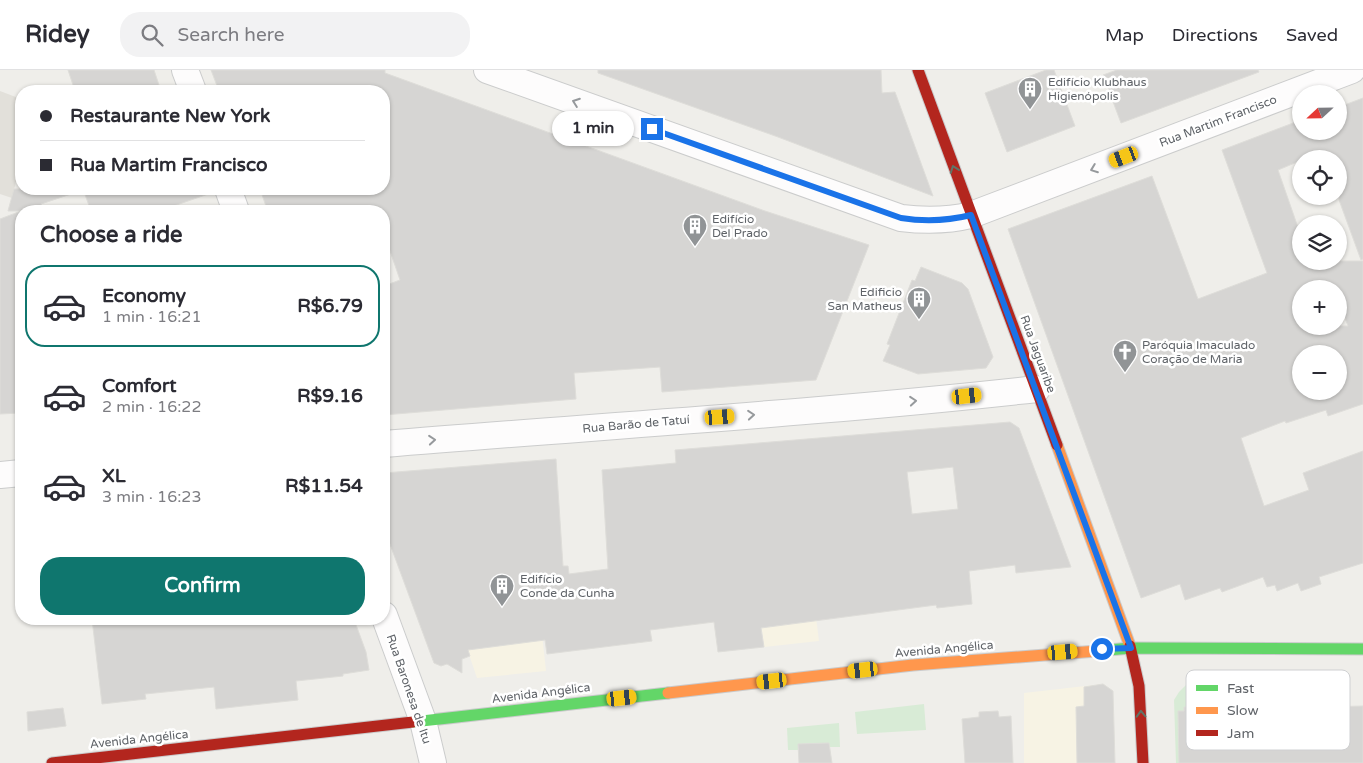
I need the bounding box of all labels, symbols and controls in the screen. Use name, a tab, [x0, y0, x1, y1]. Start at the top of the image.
search box	[120, 12, 470, 57]
text: Ridey	[25, 20, 90, 49]
icon: search	[138, 21, 166, 49]
text: Search here	[178, 24, 284, 46]
text: Map	[1105, 24, 1144, 46]
text: Directions	[1172, 24, 1258, 46]
text: Saved	[1286, 24, 1338, 46]
place label: Edifício Klubhaus Higienópolis	[1048, 75, 1147, 103]
building icon: Edifício Klubhaus Higienópolis	[1017, 76, 1043, 110]
north arrow	[1292, 85, 1348, 140]
map controls	[1292, 85, 1347, 400]
street label: Rua Martim Francisco	[1157, 92, 1279, 150]
one-way arrow	[572, 98, 581, 108]
text: Restaurante New York	[70, 105, 270, 127]
callout: 1 min	[552, 112, 634, 146]
text: 1 min	[572, 118, 614, 138]
route end	[641, 118, 663, 140]
car	[1107, 145, 1140, 169]
button: locate	[1292, 150, 1347, 205]
text: Rua Martim Francisco	[70, 154, 268, 176]
one-way arrow	[1090, 163, 1099, 173]
one-way arrow	[950, 165, 960, 174]
place label: Edifício Del Prado	[712, 212, 768, 240]
building icon: Edifício Del Prado	[682, 213, 708, 247]
button: layers	[1292, 215, 1347, 270]
text: Choose a ride	[40, 222, 183, 248]
button: +	[1292, 280, 1347, 335]
icon: car	[42, 284, 87, 329]
text: Economy	[102, 285, 186, 307]
place label: Edificio San Matheus	[827, 285, 902, 313]
building icon: Edificio San Matheus	[906, 286, 932, 320]
text: R$6.79	[297, 295, 363, 317]
text: 1 min · 16:21	[102, 307, 201, 327]
street label: Rua Jaguaribe	[1017, 313, 1059, 395]
place label: Paróquia Imaculado Coração de Maria	[1142, 338, 1255, 366]
church icon: Paróquia Imaculado Coração de Maria	[1112, 339, 1138, 373]
button: −	[1292, 345, 1347, 400]
icon: car	[42, 374, 87, 419]
text: Comfort	[102, 375, 176, 397]
text: R$9.16	[297, 385, 363, 407]
car	[951, 387, 982, 405]
one-way arrow	[910, 396, 918, 407]
text: 2 min · 16:22	[102, 397, 201, 417]
car	[704, 408, 735, 426]
one-way arrow	[748, 409, 756, 420]
street label: Rua Barão de Tatuí	[582, 412, 690, 436]
one-way arrow	[429, 435, 437, 446]
icon: car	[42, 464, 87, 509]
text: XL	[102, 465, 126, 487]
text: R$11.54	[285, 475, 363, 497]
text: 3 min · 16:23	[102, 487, 201, 507]
button: Confirm	[40, 557, 365, 615]
place label: Edifício Conde da Cunha	[520, 572, 615, 600]
building icon: Edifício Conde da Cunha	[489, 573, 515, 607]
street label: Rua Baronesa de Itu	[384, 632, 434, 746]
street label: Avenida Angélica	[894, 638, 994, 660]
route start	[1091, 638, 1113, 660]
car	[1047, 643, 1078, 661]
car	[847, 661, 878, 679]
legend	[1186, 670, 1350, 750]
car	[756, 672, 787, 690]
street label: Avenida Angélica	[491, 680, 591, 706]
text: Fast	[1227, 680, 1255, 697]
car	[606, 689, 637, 707]
text: Slow	[1227, 702, 1259, 719]
one-way arrow	[1135, 710, 1146, 718]
text: Jam	[1227, 725, 1254, 742]
street label: Avenida Angélica	[89, 727, 189, 751]

